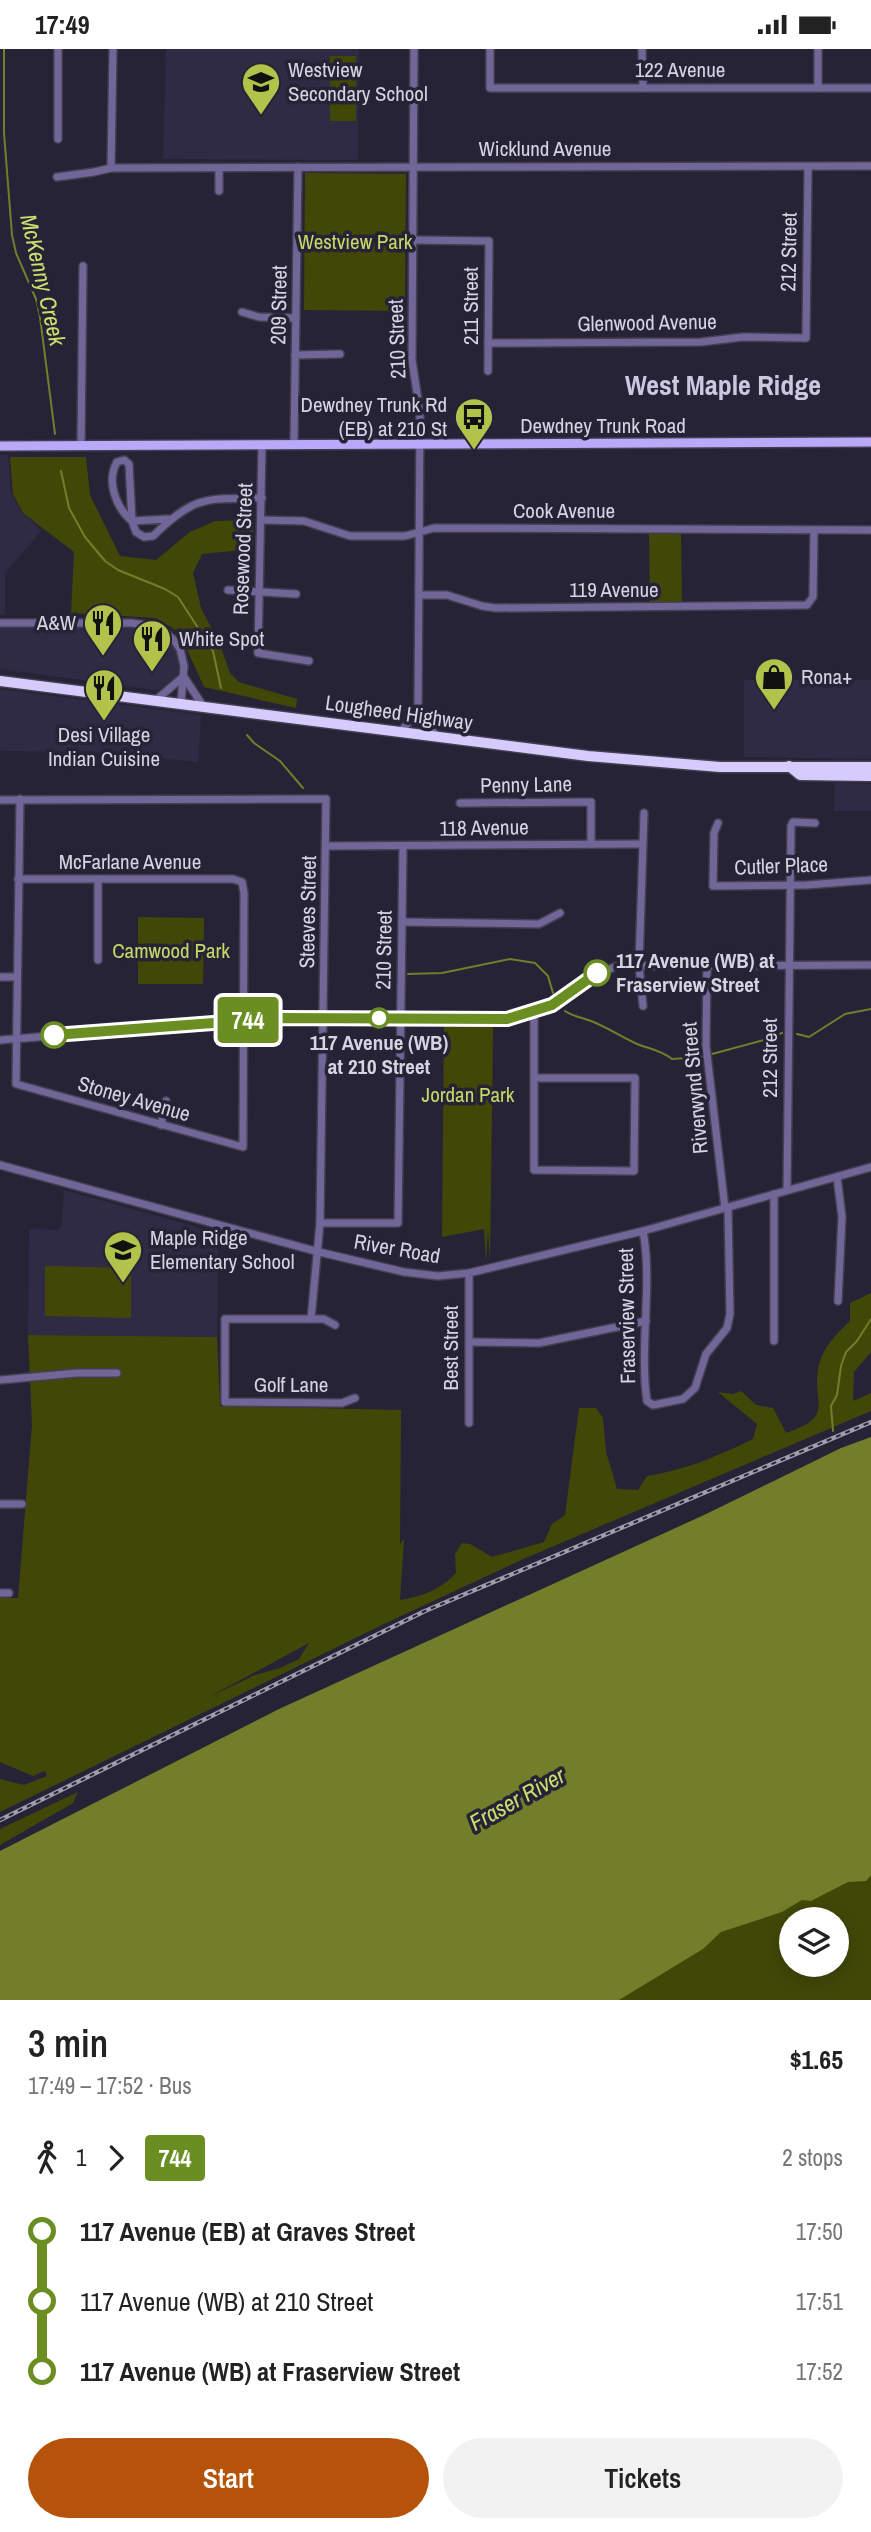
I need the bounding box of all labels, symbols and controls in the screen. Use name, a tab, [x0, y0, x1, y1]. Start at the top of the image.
text: 17:49	[35, 7, 90, 42]
place label: Westview Secondary School	[288, 55, 428, 108]
street label: 122 Avenue	[635, 55, 725, 84]
school or university icon: Westview Secondary School	[240, 61, 282, 116]
street label: Wicklund Avenue	[479, 134, 611, 163]
water label: McKenny Creek	[13, 211, 74, 350]
street label: 212 Street	[773, 212, 804, 292]
park label: Westview Park	[298, 227, 413, 256]
street label: 209 Street	[263, 265, 294, 345]
street label: 211 Street	[456, 267, 485, 345]
street label: 210 Street	[381, 299, 412, 379]
street label: Glenwood Avenue	[577, 307, 717, 338]
district label: West Maple Ridge	[625, 366, 821, 404]
place label: Dewdney Trunk Rd (EB) at 210 St	[301, 390, 447, 443]
bus stop icon: Dewdney Trunk Rd (EB) at 210 St	[453, 396, 495, 451]
street label: Dewdney Trunk Road	[520, 411, 686, 440]
street label: Rosewood Street	[226, 482, 259, 615]
street label: Cook Avenue	[513, 496, 615, 525]
street label: 119 Avenue	[569, 575, 659, 604]
restaurant icon: A&W	[82, 602, 124, 657]
place label: A&W	[36, 608, 77, 637]
restaurant icon: White Spot	[131, 618, 173, 673]
place label: White Spot	[179, 624, 264, 653]
shop icon: Rona+	[753, 656, 795, 711]
place label: Rona+	[801, 662, 852, 691]
restaurant icon: Desi Village Indian Cuisine	[83, 667, 125, 722]
street label: Lougheed Highway	[324, 688, 475, 737]
place label: Desi Village Indian Cuisine	[48, 720, 160, 773]
street label: Penny Lane	[480, 769, 572, 800]
street label: 118 Avenue	[439, 812, 529, 843]
street label: McFarlane Avenue	[59, 847, 201, 876]
street label: Cutler Place	[734, 849, 828, 882]
street label: Steeves Street	[292, 855, 323, 969]
street label: 210 Street	[368, 910, 399, 990]
park label: Camwood Park	[112, 936, 230, 965]
place label: 117 Avenue (WB) at Fraserview Street	[616, 946, 775, 999]
marker: 117 Avenue (WB) at Fraserview Street	[584, 960, 610, 986]
line badge: 744	[208, 997, 288, 1043]
text: 744	[232, 1004, 264, 1036]
marker: 117 Avenue (WB) at 210 Street	[369, 1008, 389, 1028]
street label: 212 Street	[755, 1018, 784, 1098]
street label: Riverwynd Street	[674, 1021, 715, 1155]
unlabelled marker	[41, 1022, 67, 1048]
place label: 117 Avenue (WB) at 210 Street	[310, 1028, 448, 1081]
street label: Stoney Avenue	[75, 1069, 194, 1128]
park label: Jordan Park	[422, 1080, 515, 1109]
place label: Maple Ridge Elementary School	[150, 1223, 295, 1276]
street label: River Road	[352, 1227, 442, 1270]
school or university icon: Maple Ridge Elementary School	[102, 1229, 144, 1284]
street label: Fraserview Street	[611, 1248, 642, 1384]
street label: Best Street	[436, 1305, 465, 1391]
street label: Golf Lane	[254, 1370, 328, 1399]
water label: Fraser River	[463, 1759, 571, 1838]
map controls	[779, 1907, 849, 1977]
button: layers	[779, 1907, 849, 1977]
text: 3 min	[28, 2018, 108, 2069]
text: $1.65	[790, 2042, 843, 2077]
text: 17:49 – 17:52 · Bus	[28, 2070, 192, 2101]
icon: walk	[28, 2139, 66, 2177]
icon: forward	[97, 2139, 135, 2177]
text: 1	[76, 2142, 87, 2173]
text: 744	[159, 2142, 191, 2174]
text: 2 stops	[782, 2142, 843, 2173]
text: 117 Avenue (EB) at Graves Street	[80, 2214, 415, 2249]
text: 17:50	[796, 2216, 843, 2247]
text: 117 Avenue (WB) at 210 Street	[80, 2284, 373, 2319]
text: 17:51	[796, 2286, 843, 2317]
text: 117 Avenue (WB) at Fraserview Street	[80, 2354, 460, 2389]
text: 17:52	[796, 2356, 843, 2387]
button: Start	[28, 2438, 429, 2518]
button: Tickets	[443, 2438, 843, 2518]

